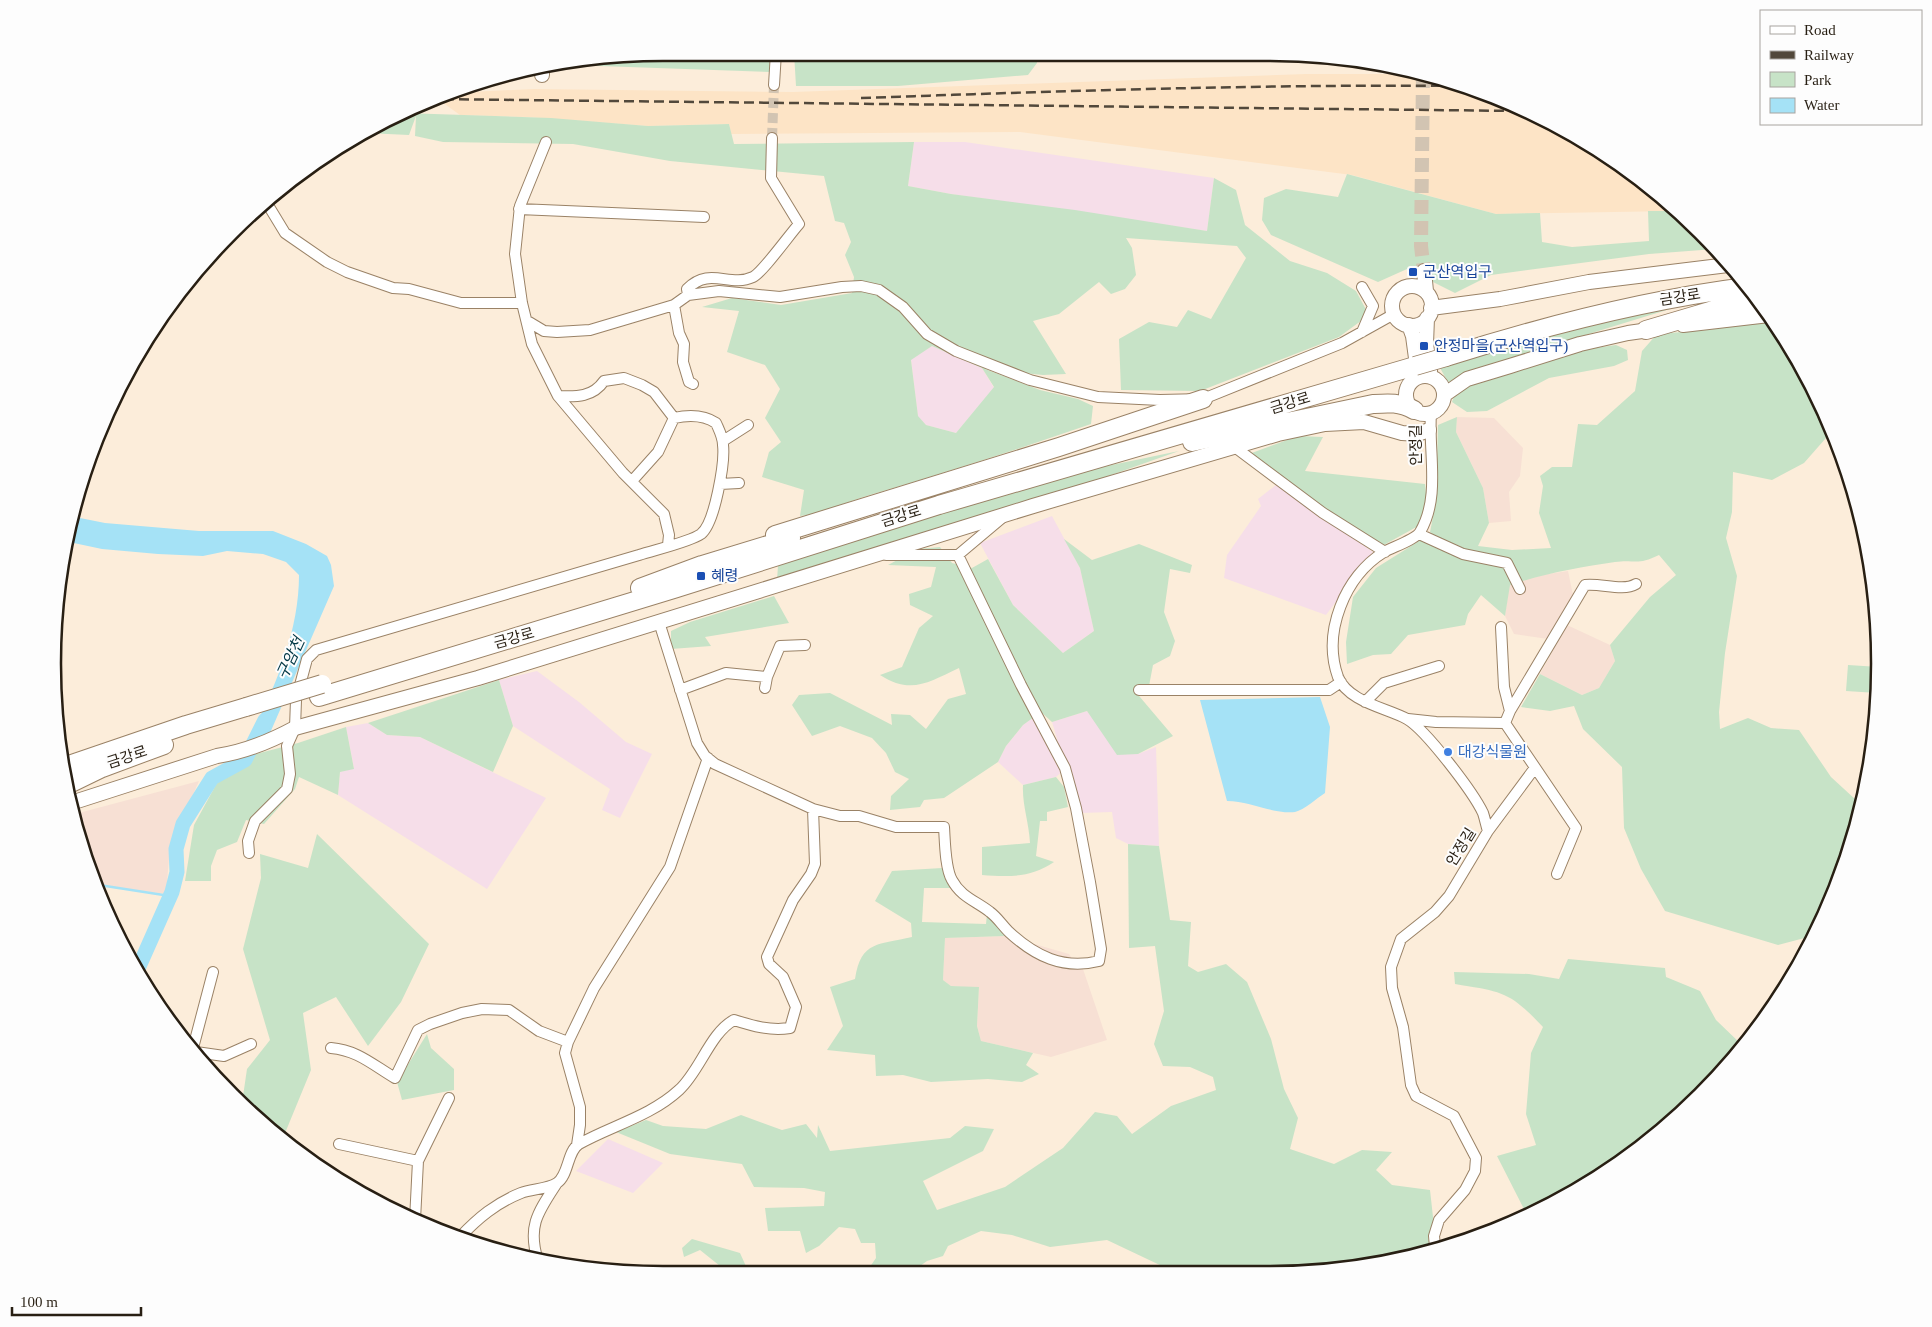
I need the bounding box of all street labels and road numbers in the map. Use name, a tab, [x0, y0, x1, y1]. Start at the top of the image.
street label: 금강로	[1658, 286, 1702, 308]
street label: 금강로	[1268, 389, 1312, 417]
street label: 안정길	[1408, 424, 1424, 466]
street label: 금강로	[879, 502, 923, 530]
street label: 금강로	[492, 625, 536, 651]
street label: 금강로	[105, 743, 149, 771]
street label: 안정길	[1443, 825, 1479, 869]

